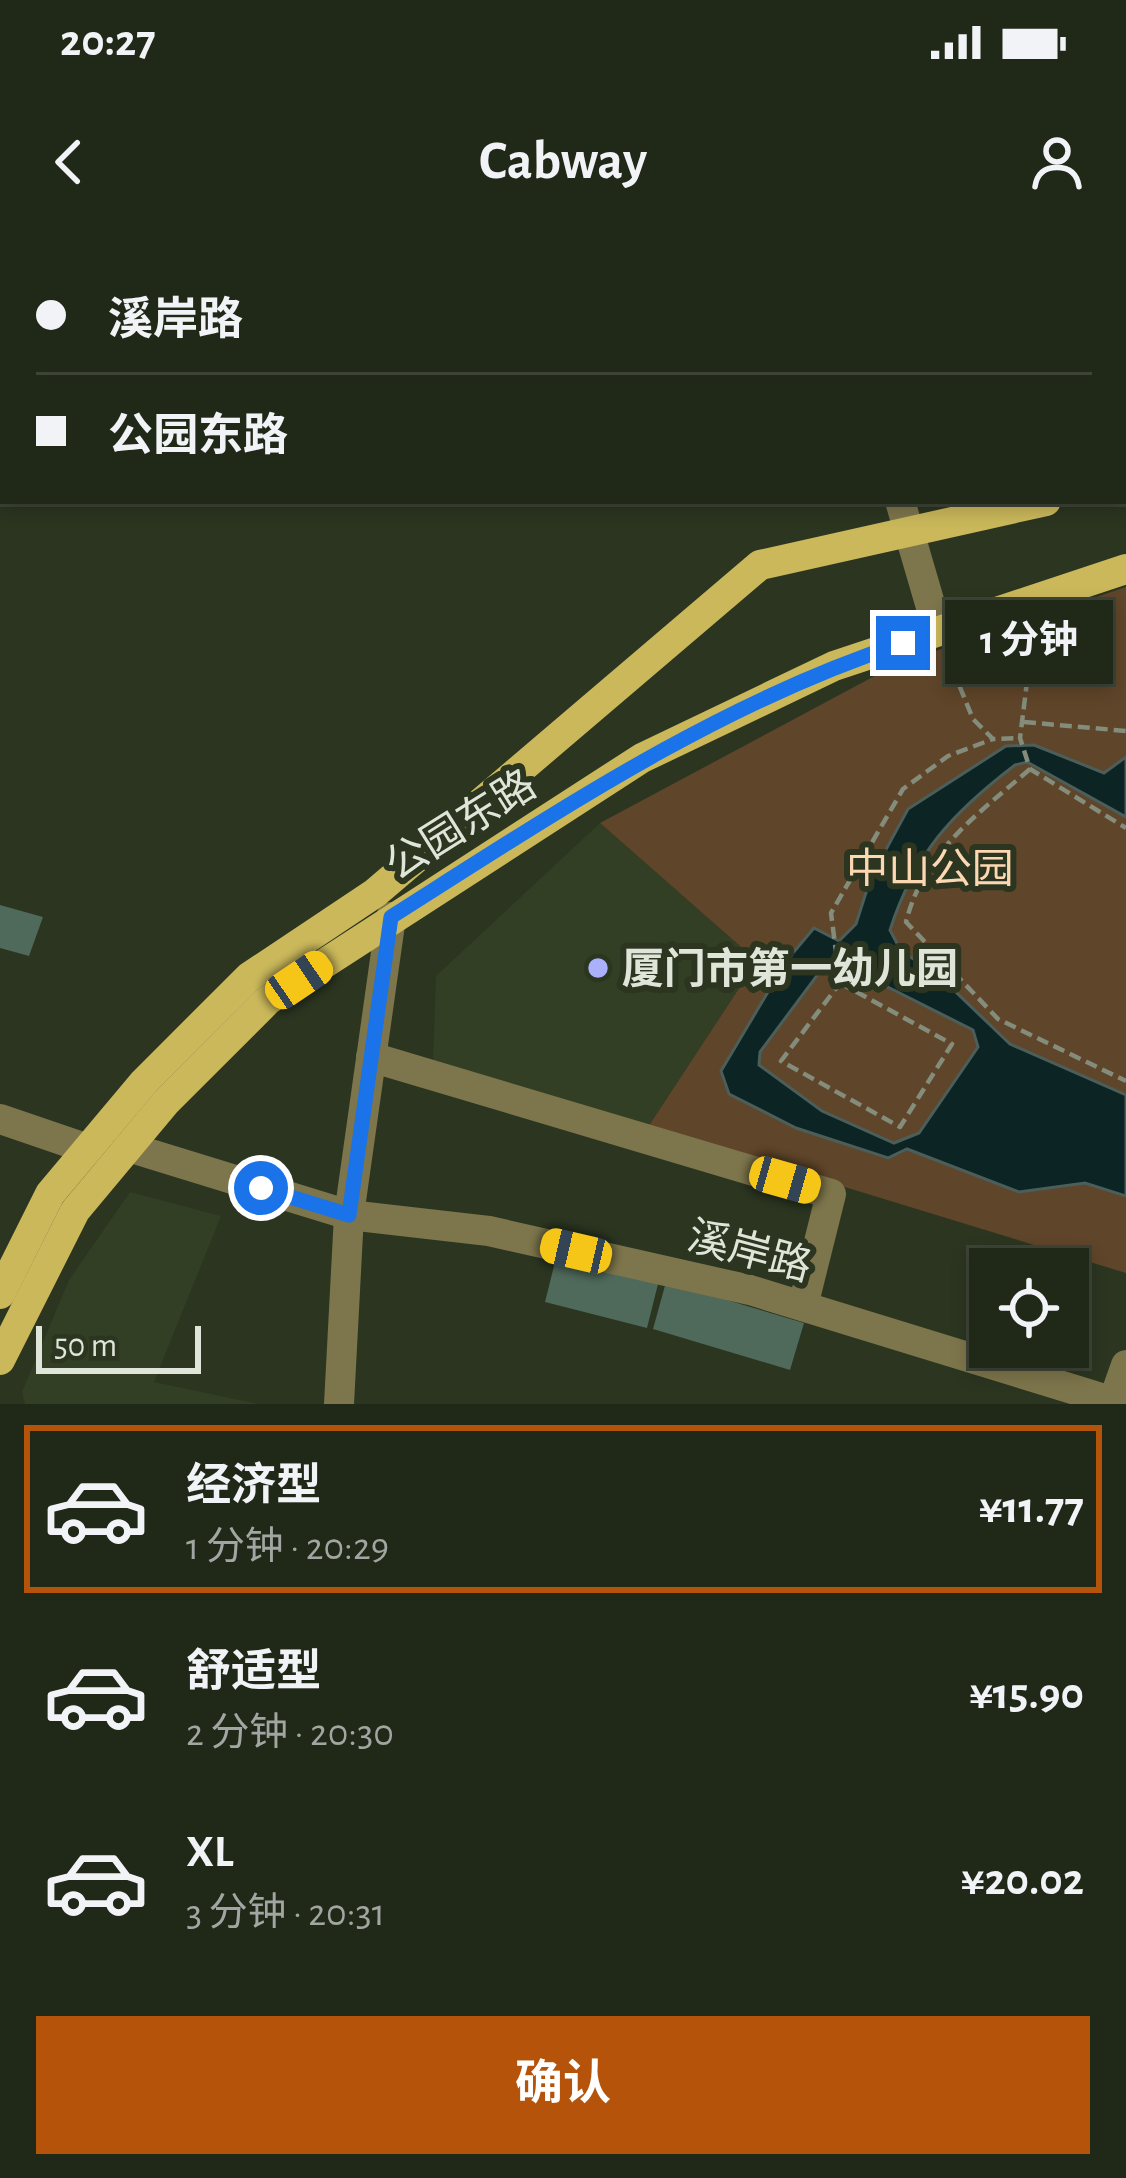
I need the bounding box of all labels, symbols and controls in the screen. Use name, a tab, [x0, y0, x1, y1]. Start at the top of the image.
text: 20:27	[60, 19, 156, 64]
icon: back	[36, 129, 102, 195]
icon: person	[1024, 129, 1090, 195]
text: Cabway	[479, 135, 647, 189]
text: 溪岸路	[108, 298, 243, 343]
text: 公园东路	[108, 414, 288, 459]
callout: 1 分钟	[945, 601, 1113, 685]
route end	[876, 616, 930, 670]
text: 1 分钟	[980, 622, 1078, 661]
street label: 公园东路	[378, 762, 543, 888]
park label: 中山公园	[846, 847, 1014, 891]
car	[259, 945, 339, 1015]
place label: 厦门市第一幼儿园	[622, 946, 958, 991]
marker: 厦门市第一幼儿园	[585, 955, 611, 981]
car	[745, 1153, 825, 1207]
route start	[234, 1161, 288, 1215]
street label: 溪岸路	[683, 1213, 816, 1289]
car	[537, 1225, 615, 1277]
map controls	[969, 1248, 1089, 1368]
button: locate	[969, 1248, 1089, 1368]
scale bar	[36, 1320, 201, 1373]
text: 50 m	[54, 1330, 117, 1363]
icon: car	[42, 1455, 150, 1563]
text: 经济型	[186, 1464, 321, 1509]
text: ¥11.77	[979, 1486, 1084, 1531]
text: 1 分钟 · 20:29	[186, 1528, 389, 1567]
icon: car	[42, 1641, 150, 1749]
text: 舒适型	[186, 1650, 321, 1695]
text: ¥15.90	[969, 1672, 1084, 1717]
text: 2 分钟 · 20:30	[186, 1714, 394, 1753]
icon: car	[42, 1827, 150, 1935]
text: XL	[186, 1830, 234, 1875]
text: ¥20.02	[961, 1858, 1084, 1903]
text: 3 分钟 · 20:31	[186, 1894, 385, 1933]
button: 确认	[36, 2016, 1090, 2154]

